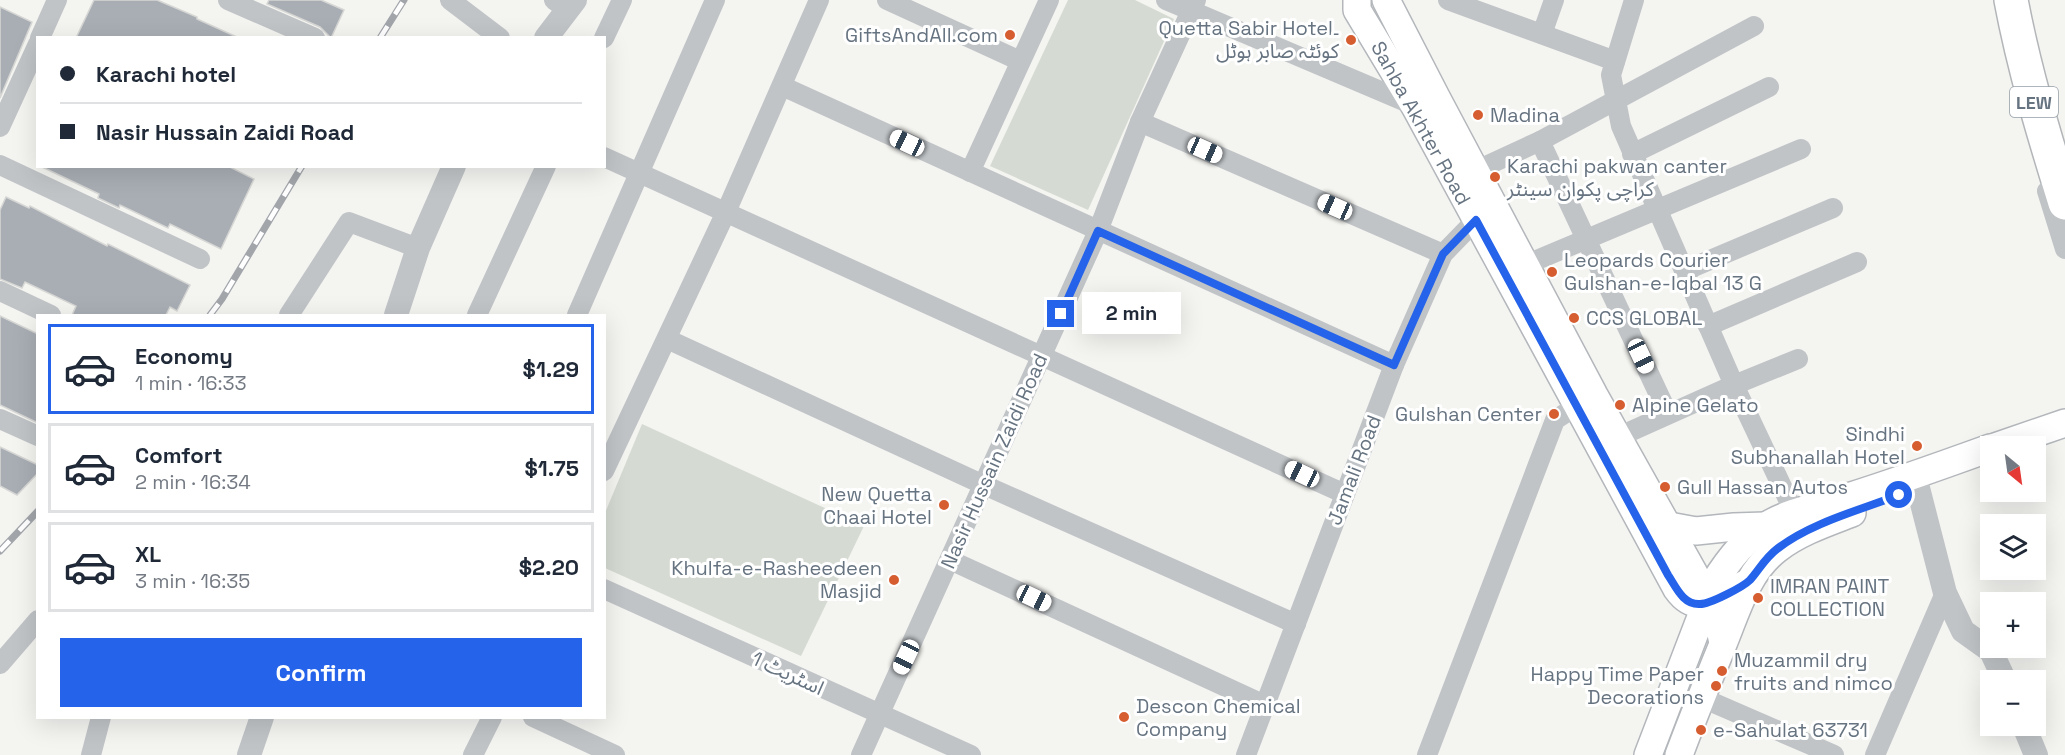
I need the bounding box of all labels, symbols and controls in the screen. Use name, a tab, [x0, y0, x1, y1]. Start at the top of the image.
place label: Quetta Sabir Hotel۔ کوئٹہ صابر ہوٹل	[1158, 15, 1340, 64]
place label: GiftsAndAll.com	[845, 22, 998, 48]
marker: GiftsAndAll.com	[1003, 28, 1017, 42]
marker: Quetta Sabir Hotel۔ کوئٹہ صابر ہوٹل	[1344, 33, 1358, 47]
street label: Sahba Akhter Road	[1365, 37, 1477, 209]
text: Karachi hotel	[96, 60, 236, 88]
road number: LEW	[2010, 87, 2058, 117]
place label: Madina	[1490, 102, 1560, 128]
marker: Madina	[1471, 108, 1485, 122]
text: Nasir Hussain Zaidi Road	[96, 118, 354, 146]
car	[887, 127, 927, 159]
car	[1185, 134, 1225, 166]
place label: Karachi pakwan canter کراچی پکوان سینٹر	[1506, 153, 1727, 202]
marker: Karachi pakwan canter کراچی پکوان سینٹر	[1488, 170, 1502, 184]
car	[1315, 191, 1355, 223]
place label: Leopards Courier Gulshan-e-Iqbal 13 G	[1564, 247, 1762, 296]
marker: Leopards Courier Gulshan-e-Iqbal 13 G	[1545, 265, 1559, 279]
callout: 2 min	[1082, 293, 1181, 335]
route end	[1047, 300, 1074, 327]
text: 2 min	[1106, 300, 1157, 326]
place label: CCS GLOBAL	[1586, 305, 1702, 331]
marker: CCS GLOBAL	[1567, 311, 1581, 325]
car	[1625, 336, 1657, 376]
icon: car	[63, 342, 117, 396]
text: Economy	[135, 342, 233, 370]
street label: Nasir Hussain Zaidi Road	[935, 349, 1053, 573]
text: $1.29	[523, 355, 579, 383]
text: 1 min · 16:33	[135, 370, 247, 396]
place label: Alpine Gelato	[1632, 392, 1759, 418]
marker: Alpine Gelato	[1613, 398, 1627, 412]
place label: Gulshan Center	[1395, 401, 1542, 427]
marker: Gulshan Center	[1547, 407, 1561, 421]
street label: Jamali Road	[1321, 411, 1387, 529]
place label: Sindhi Subhanallah Hotel	[1731, 421, 1905, 470]
north arrow	[1980, 436, 2046, 502]
map controls	[1980, 436, 2046, 736]
marker: Sindhi Subhanallah Hotel	[1910, 439, 1924, 453]
icon: car	[63, 441, 117, 495]
text: Comfort	[135, 441, 223, 469]
text: $1.75	[525, 454, 579, 482]
car	[1282, 458, 1322, 490]
text: 2 min · 16:34	[135, 469, 251, 495]
place label: Gull Hassan Autos	[1677, 474, 1848, 500]
marker: Gull Hassan Autos	[1658, 480, 1672, 494]
place label: New Quetta Chaai Hotel	[821, 481, 932, 530]
route start	[1885, 481, 1912, 508]
marker: New Quetta Chaai Hotel	[937, 498, 951, 512]
button: layers	[1980, 514, 2046, 580]
icon: car	[63, 540, 117, 594]
text: XL	[135, 540, 161, 568]
text: $2.20	[519, 553, 579, 581]
place label: Khulfa-e-Rasheedeen Masjid	[671, 555, 882, 604]
text: 3 min · 16:35	[135, 568, 250, 594]
marker: Khulfa-e-Rasheedeen Masjid	[887, 573, 901, 587]
place label: IMRAN PAINT COLLECTION	[1770, 573, 1889, 622]
car	[1014, 582, 1054, 614]
marker: IMRAN PAINT COLLECTION	[1751, 591, 1765, 605]
button: +	[1980, 592, 2046, 658]
car	[890, 637, 922, 677]
button: Confirm	[60, 638, 582, 707]
street label: اسٹریٹ 1	[748, 645, 828, 701]
place label: Muzammil dry fruits and nimco	[1734, 647, 1893, 696]
place label: Happy Time Paper Decorations	[1531, 661, 1704, 710]
marker: Muzammil dry fruits and nimco	[1715, 664, 1729, 678]
button: −	[1980, 670, 2046, 736]
marker: Happy Time Paper Decorations	[1709, 679, 1723, 693]
place label: Descon Chemical Company	[1136, 693, 1301, 742]
marker: Descon Chemical Company	[1117, 710, 1131, 724]
place label: e-Sahulat 63731	[1713, 717, 1868, 743]
marker: e-Sahulat 63731	[1694, 723, 1708, 737]

